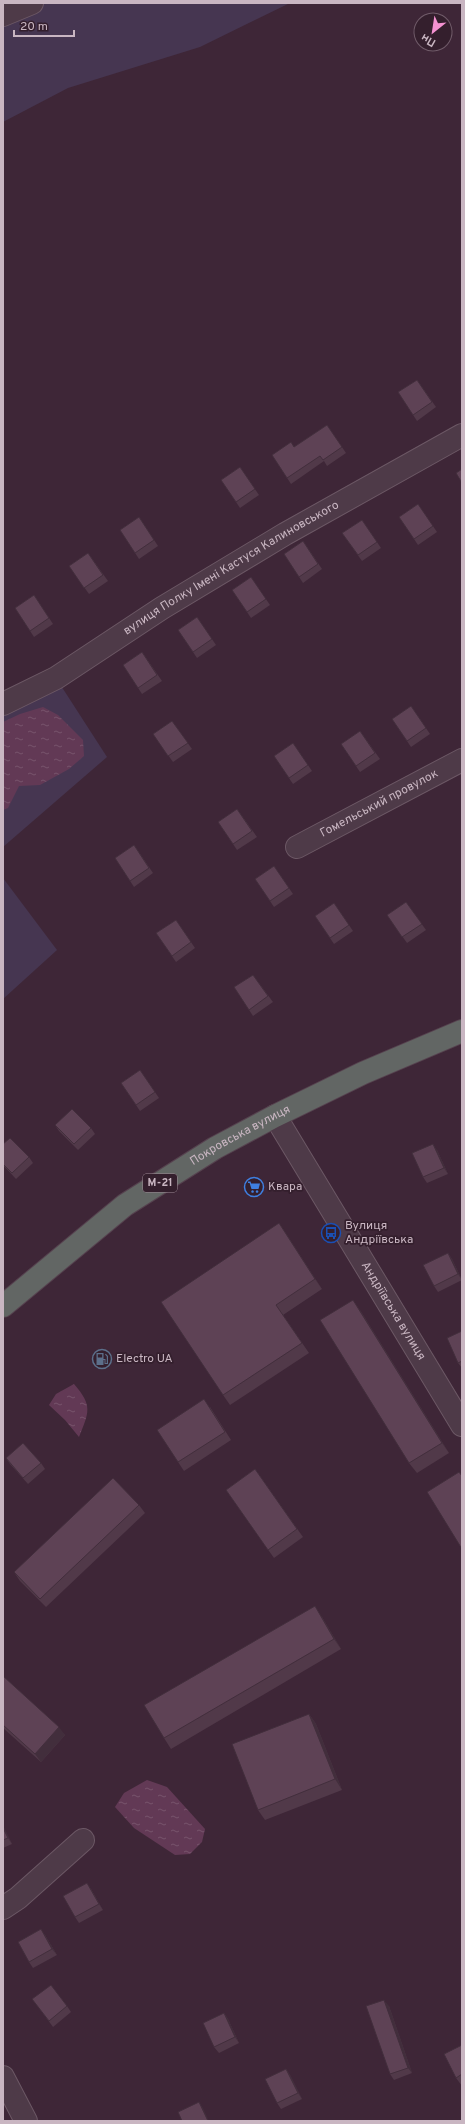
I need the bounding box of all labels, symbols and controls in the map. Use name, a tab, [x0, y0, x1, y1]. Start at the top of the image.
scale bar	[14, 12, 74, 38]
north arrow	[413, 12, 453, 52]
text: 20 m	[20, 19, 48, 35]
text: Пн	[419, 30, 438, 50]
street label: вулиця Полку Імені Кастуся Калиновського	[120, 497, 342, 639]
street label: Гомельський провулок	[317, 766, 441, 841]
street label: Покровська вулиця	[187, 1102, 293, 1170]
road number: М-21	[143, 1174, 177, 1192]
supermarket icon: Квара	[243, 1176, 265, 1198]
place label: Квара	[268, 1179, 302, 1195]
place label: Вулиця Андріївська	[345, 1218, 413, 1248]
bus stop icon: Вулиця Андріївська	[320, 1222, 342, 1244]
street label: Андріївська вулиця	[357, 1259, 429, 1363]
fuel station icon: Electro UA	[91, 1348, 113, 1370]
place label: Electro UA	[116, 1351, 173, 1367]

